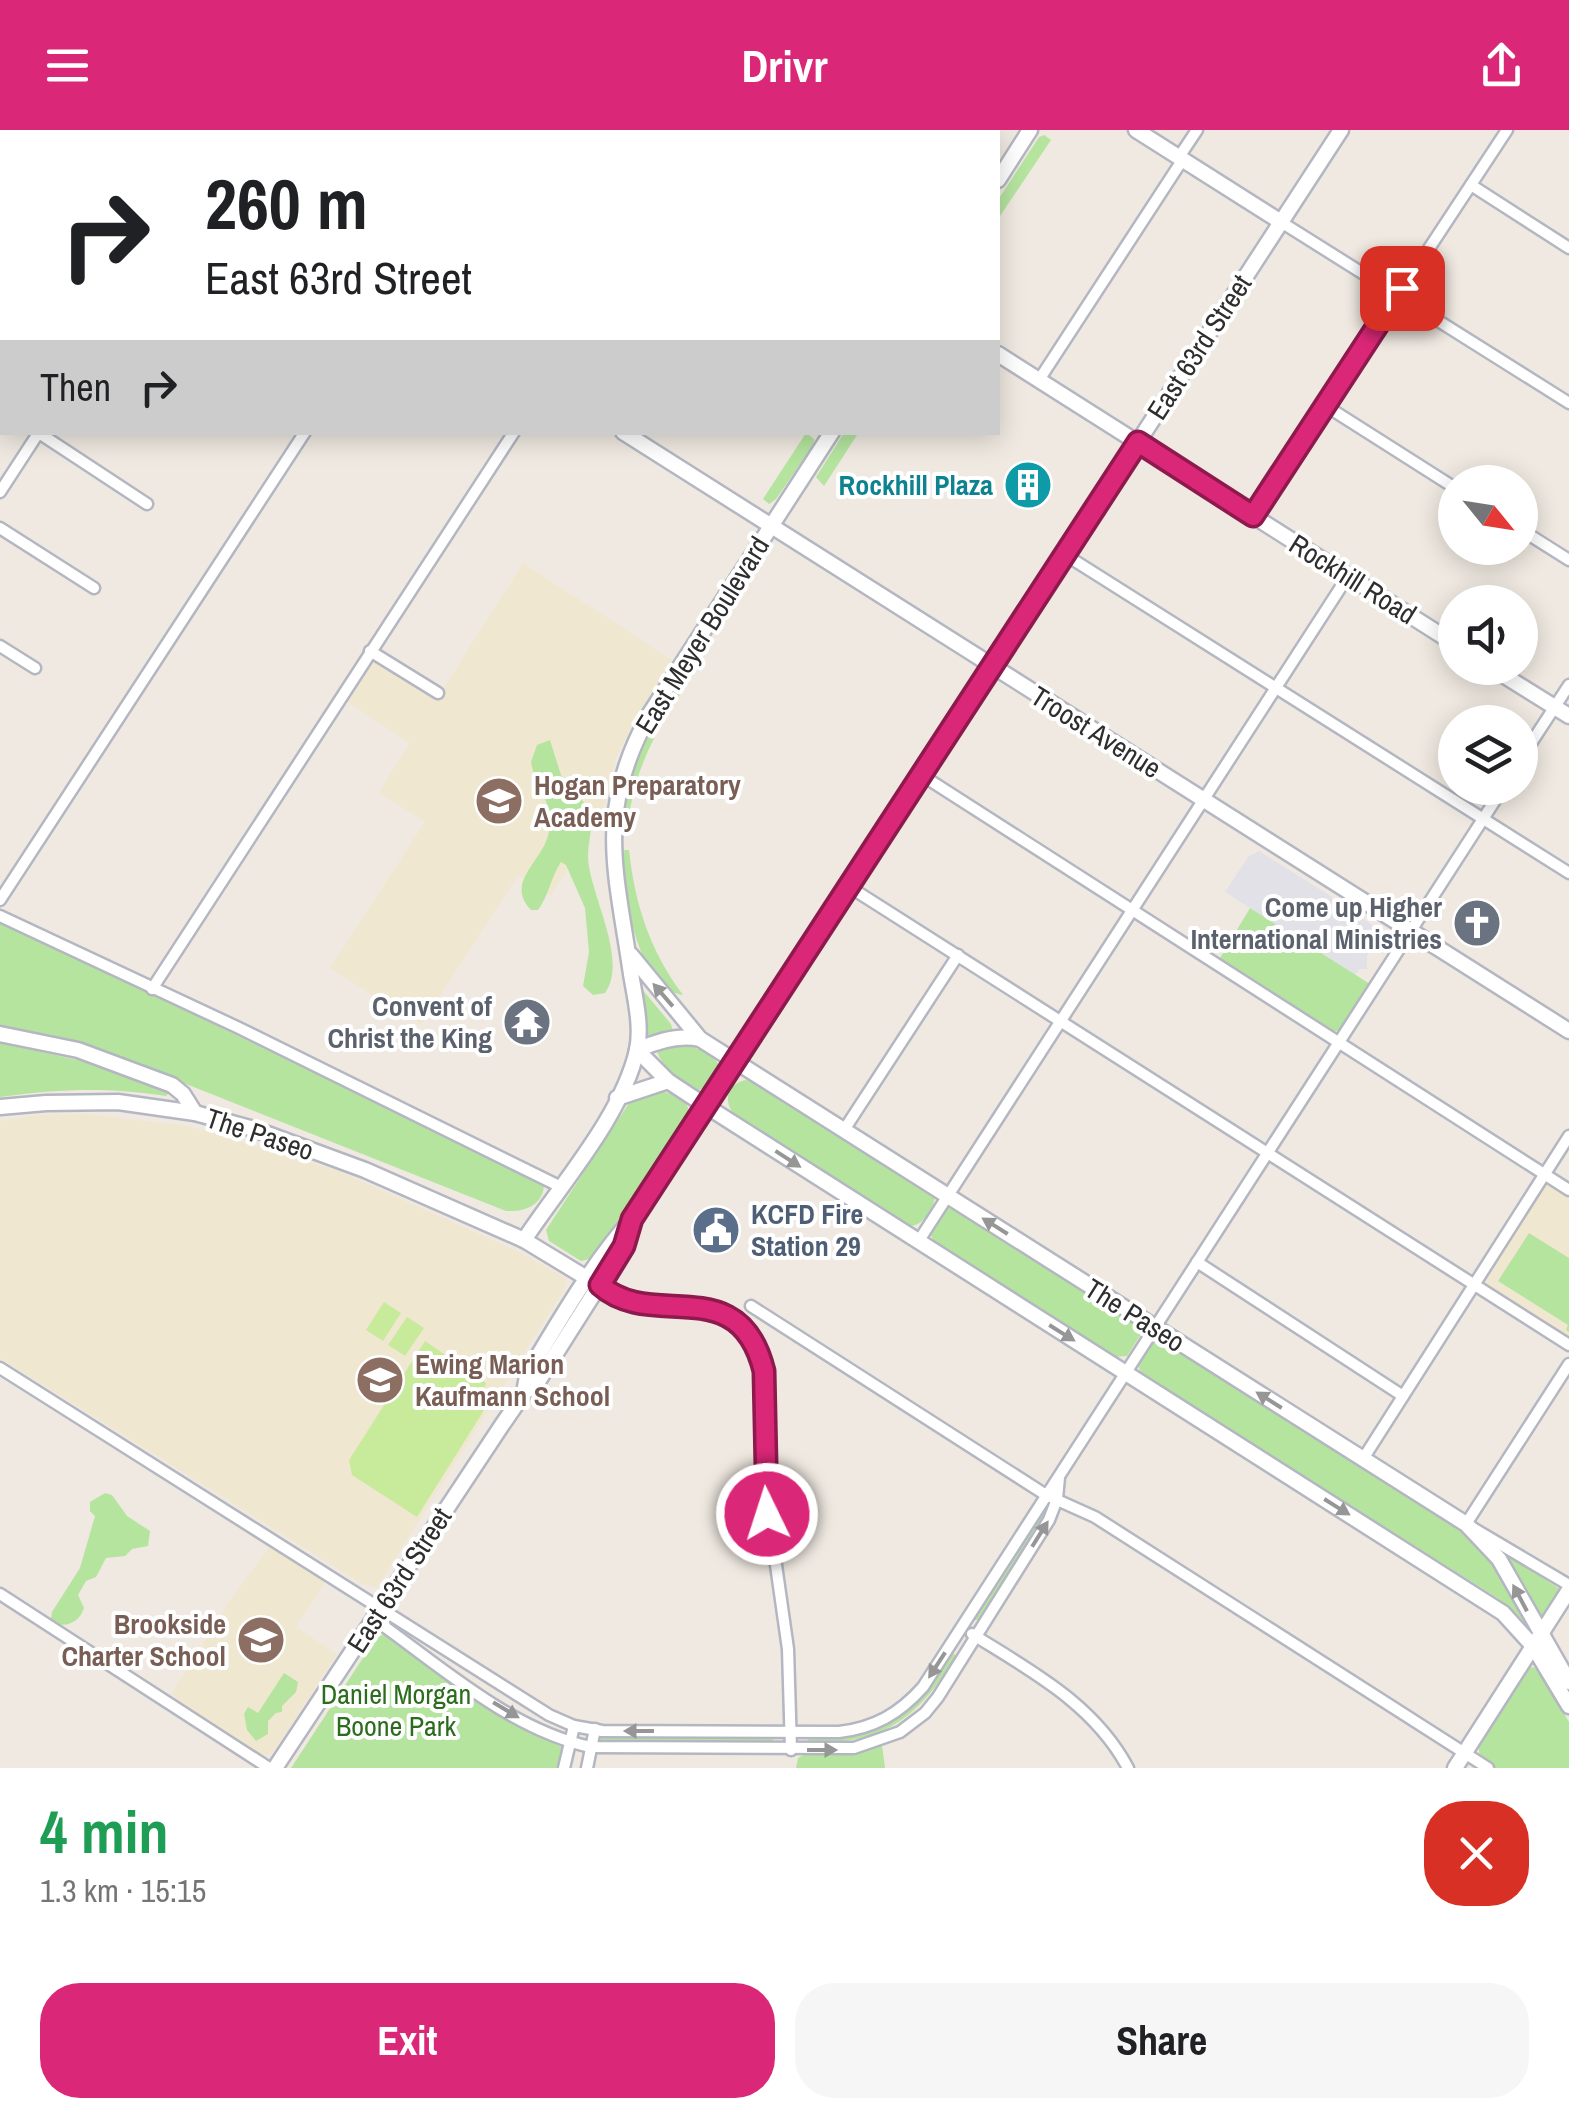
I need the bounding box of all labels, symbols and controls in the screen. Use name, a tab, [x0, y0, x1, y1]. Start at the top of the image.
text: Drivr	[741, 35, 828, 96]
icon: menu	[40, 38, 95, 93]
icon: share	[1474, 38, 1529, 93]
text: 260 m	[205, 157, 368, 251]
icon: right	[40, 170, 170, 300]
pin	[1360, 246, 1445, 331]
text: East 63rd Street	[205, 247, 472, 308]
icon: arrive	[1375, 261, 1430, 316]
street label: East 63rd Street	[1138, 267, 1260, 427]
icon: right	[131, 360, 186, 415]
text: Then	[40, 362, 111, 413]
building icon: Rockhill Plaza	[1002, 459, 1054, 511]
north arrow	[1438, 465, 1538, 565]
map controls	[1438, 465, 1538, 805]
place label: Rockhill Plaza	[839, 466, 993, 504]
street label: Rockhill Road	[1282, 525, 1424, 633]
street label: East Meyer Boulevard	[626, 529, 778, 741]
button: sound	[1438, 585, 1538, 685]
street label: Troost Avenue	[1024, 677, 1168, 787]
button: layers	[1438, 705, 1538, 805]
place label: Hogan Preparatory Academy	[534, 766, 741, 836]
school or university icon: Hogan Preparatory Academy	[473, 775, 525, 827]
place label: Come up Higher International Ministries	[1191, 888, 1442, 958]
church icon: Come up Higher International Ministries	[1451, 897, 1503, 949]
one-way arrow	[652, 983, 674, 1008]
place label: Convent of Christ the King	[327, 987, 492, 1057]
temple icon: Convent of Christ the King	[501, 996, 553, 1048]
street label: The Paseo	[201, 1099, 319, 1169]
one-way arrow	[774, 1149, 802, 1167]
place label: KCFD Fire Station 29	[751, 1195, 863, 1265]
public building icon: KCFD Fire Station 29	[690, 1204, 742, 1256]
one-way arrow	[981, 1217, 1008, 1236]
street label: The Paseo	[1078, 1269, 1192, 1361]
one-way arrow	[1049, 1323, 1076, 1342]
place label: Ewing Marion Kaufmann School	[415, 1345, 610, 1415]
school or university icon: Ewing Marion Kaufmann School	[354, 1354, 406, 1406]
one-way arrow	[1255, 1392, 1283, 1409]
position arrow	[715, 1462, 819, 1566]
one-way arrow	[1323, 1498, 1351, 1515]
street label: East 63rd Street	[338, 1500, 460, 1660]
one-way arrow	[1031, 1520, 1048, 1548]
one-way arrow	[1512, 1583, 1529, 1612]
place label: Brookside Charter School	[61, 1605, 226, 1675]
school or university icon: Brookside Charter School	[235, 1614, 287, 1666]
one-way arrow	[928, 1651, 946, 1679]
park label: Daniel Morgan Boone Park	[321, 1675, 471, 1745]
one-way arrow	[492, 1701, 520, 1718]
one-way arrow	[622, 1723, 654, 1739]
one-way arrow	[807, 1742, 839, 1758]
text: 4 min	[40, 1791, 169, 1872]
button: close	[1424, 1801, 1529, 1906]
text: 1.3 km · 15:15	[40, 1869, 206, 1912]
button: Exit	[40, 1983, 775, 2098]
button: Share	[795, 1983, 1529, 2098]

